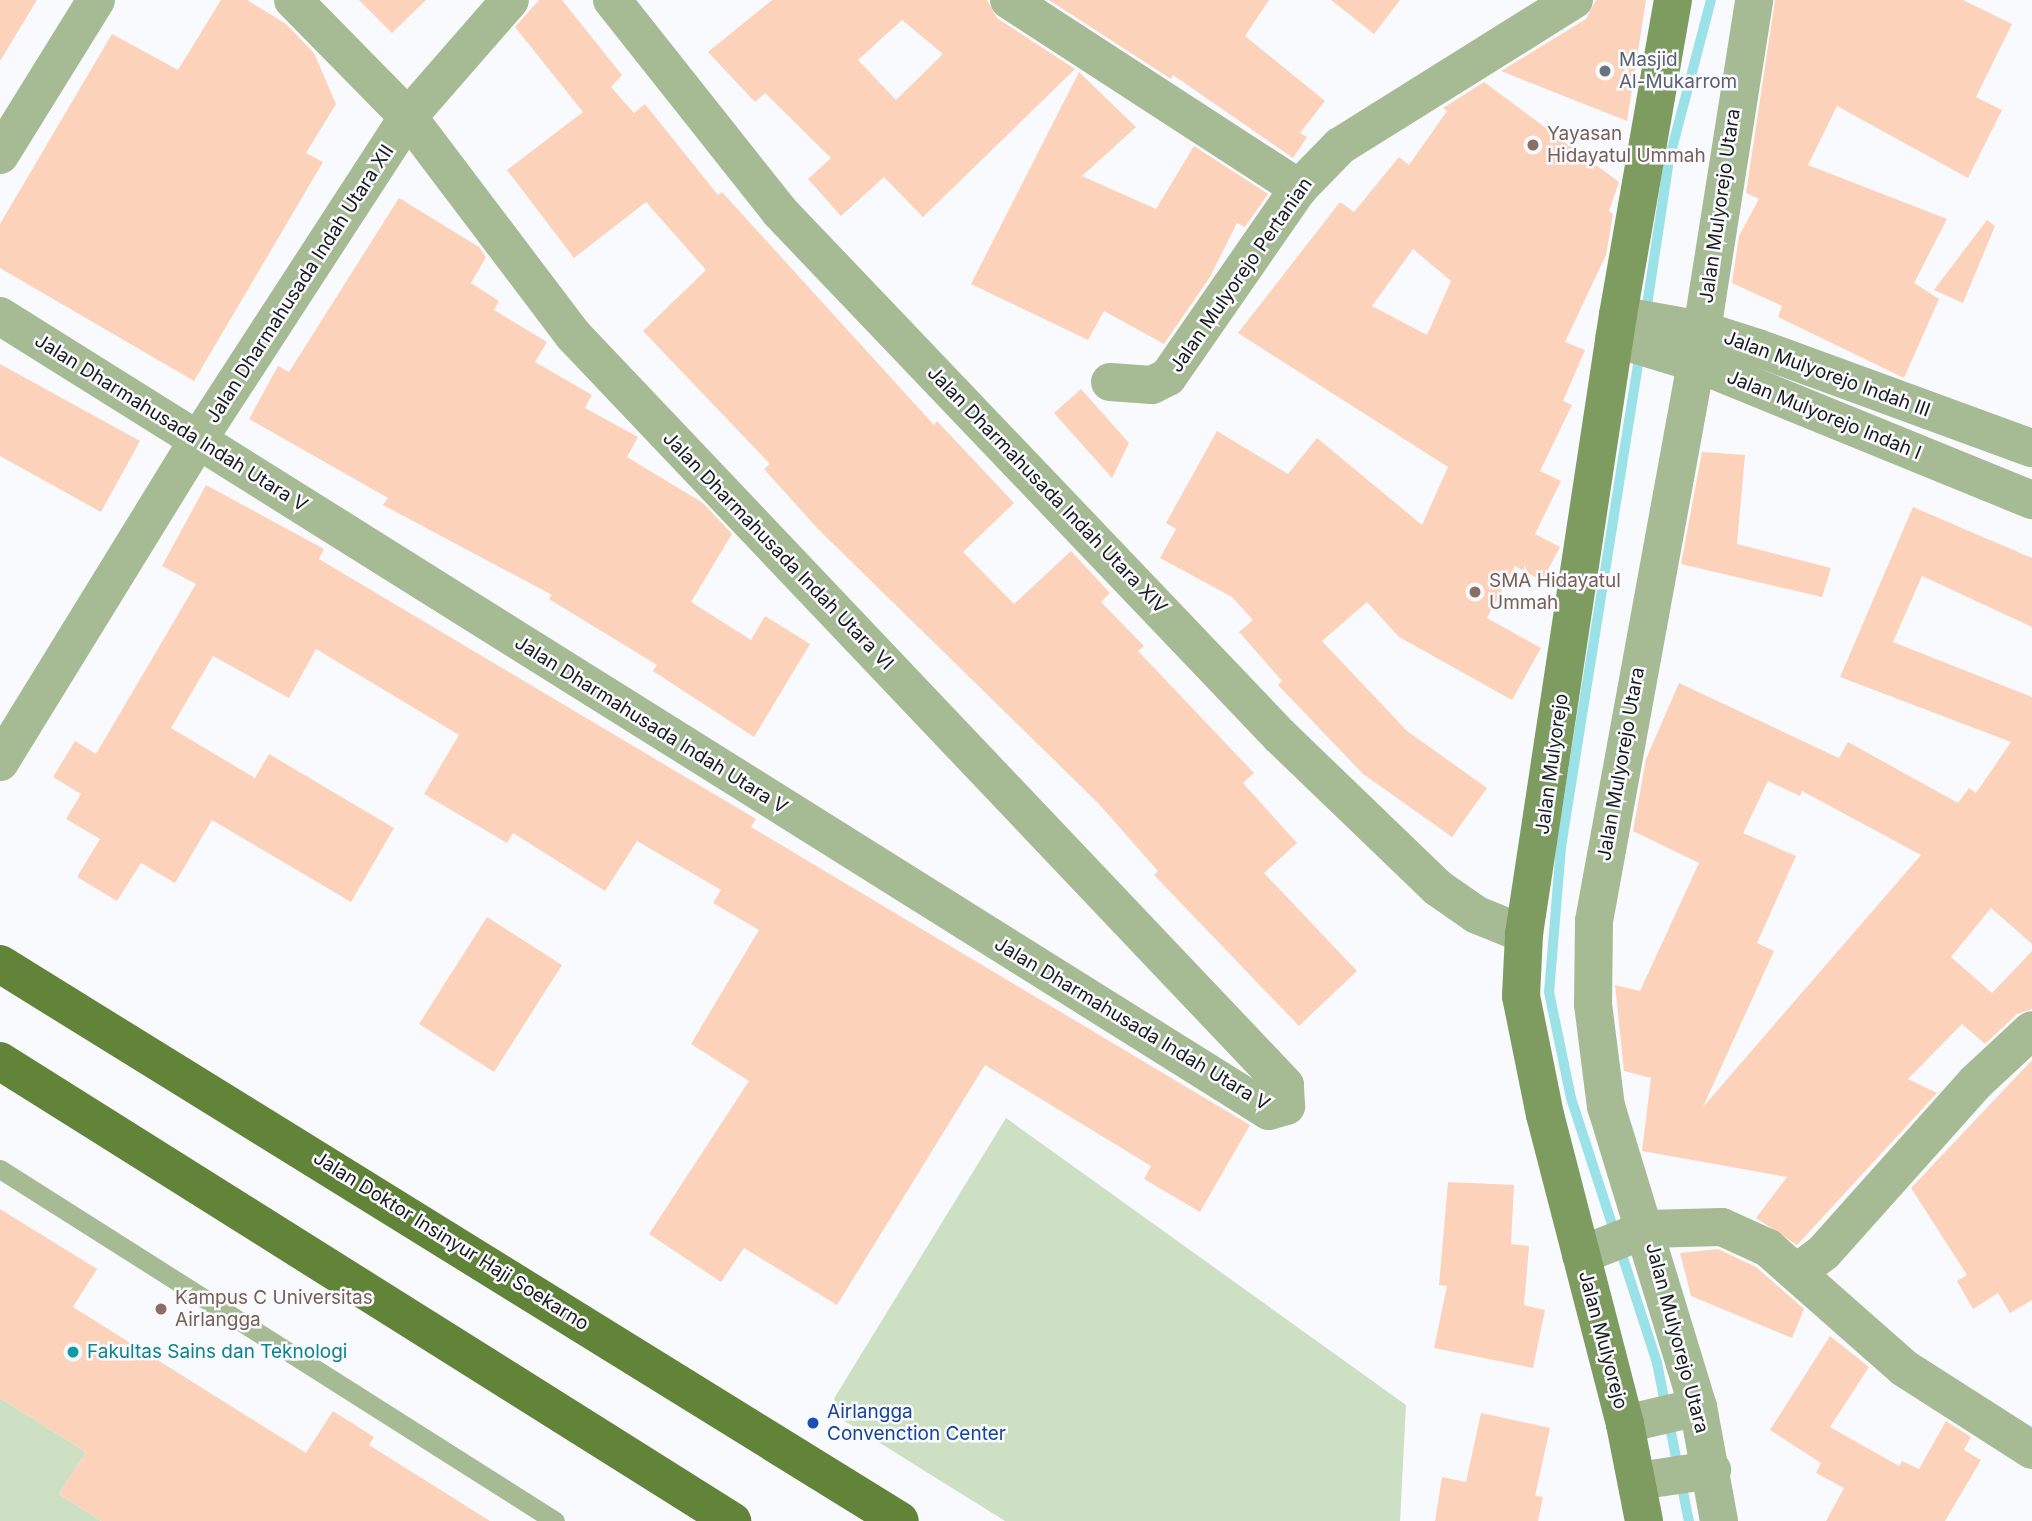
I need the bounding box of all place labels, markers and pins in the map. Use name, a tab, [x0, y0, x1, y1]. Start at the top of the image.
place label: Masjid Al-Mukarrom	[1619, 49, 1737, 93]
marker: Masjid Al-Mukarrom	[1597, 63, 1613, 79]
place label: Yayasan Hidayatul Ummah	[1547, 123, 1706, 167]
marker: Yayasan Hidayatul Ummah	[1525, 137, 1541, 153]
place label: SMA Hidayatul Ummah	[1489, 570, 1621, 614]
marker: SMA Hidayatul Ummah	[1467, 584, 1483, 600]
place label: Kampus C Universitas Airlangga	[175, 1287, 373, 1331]
marker: Kampus C Universitas Airlangga	[153, 1301, 169, 1317]
place label: Fakultas Sains dan Teknologi	[87, 1341, 347, 1363]
marker: Fakultas Sains dan Teknologi	[65, 1344, 81, 1360]
place label: Airlangga Convenction Center	[827, 1401, 1006, 1445]
marker: Airlangga Convenction Center	[805, 1415, 821, 1431]

